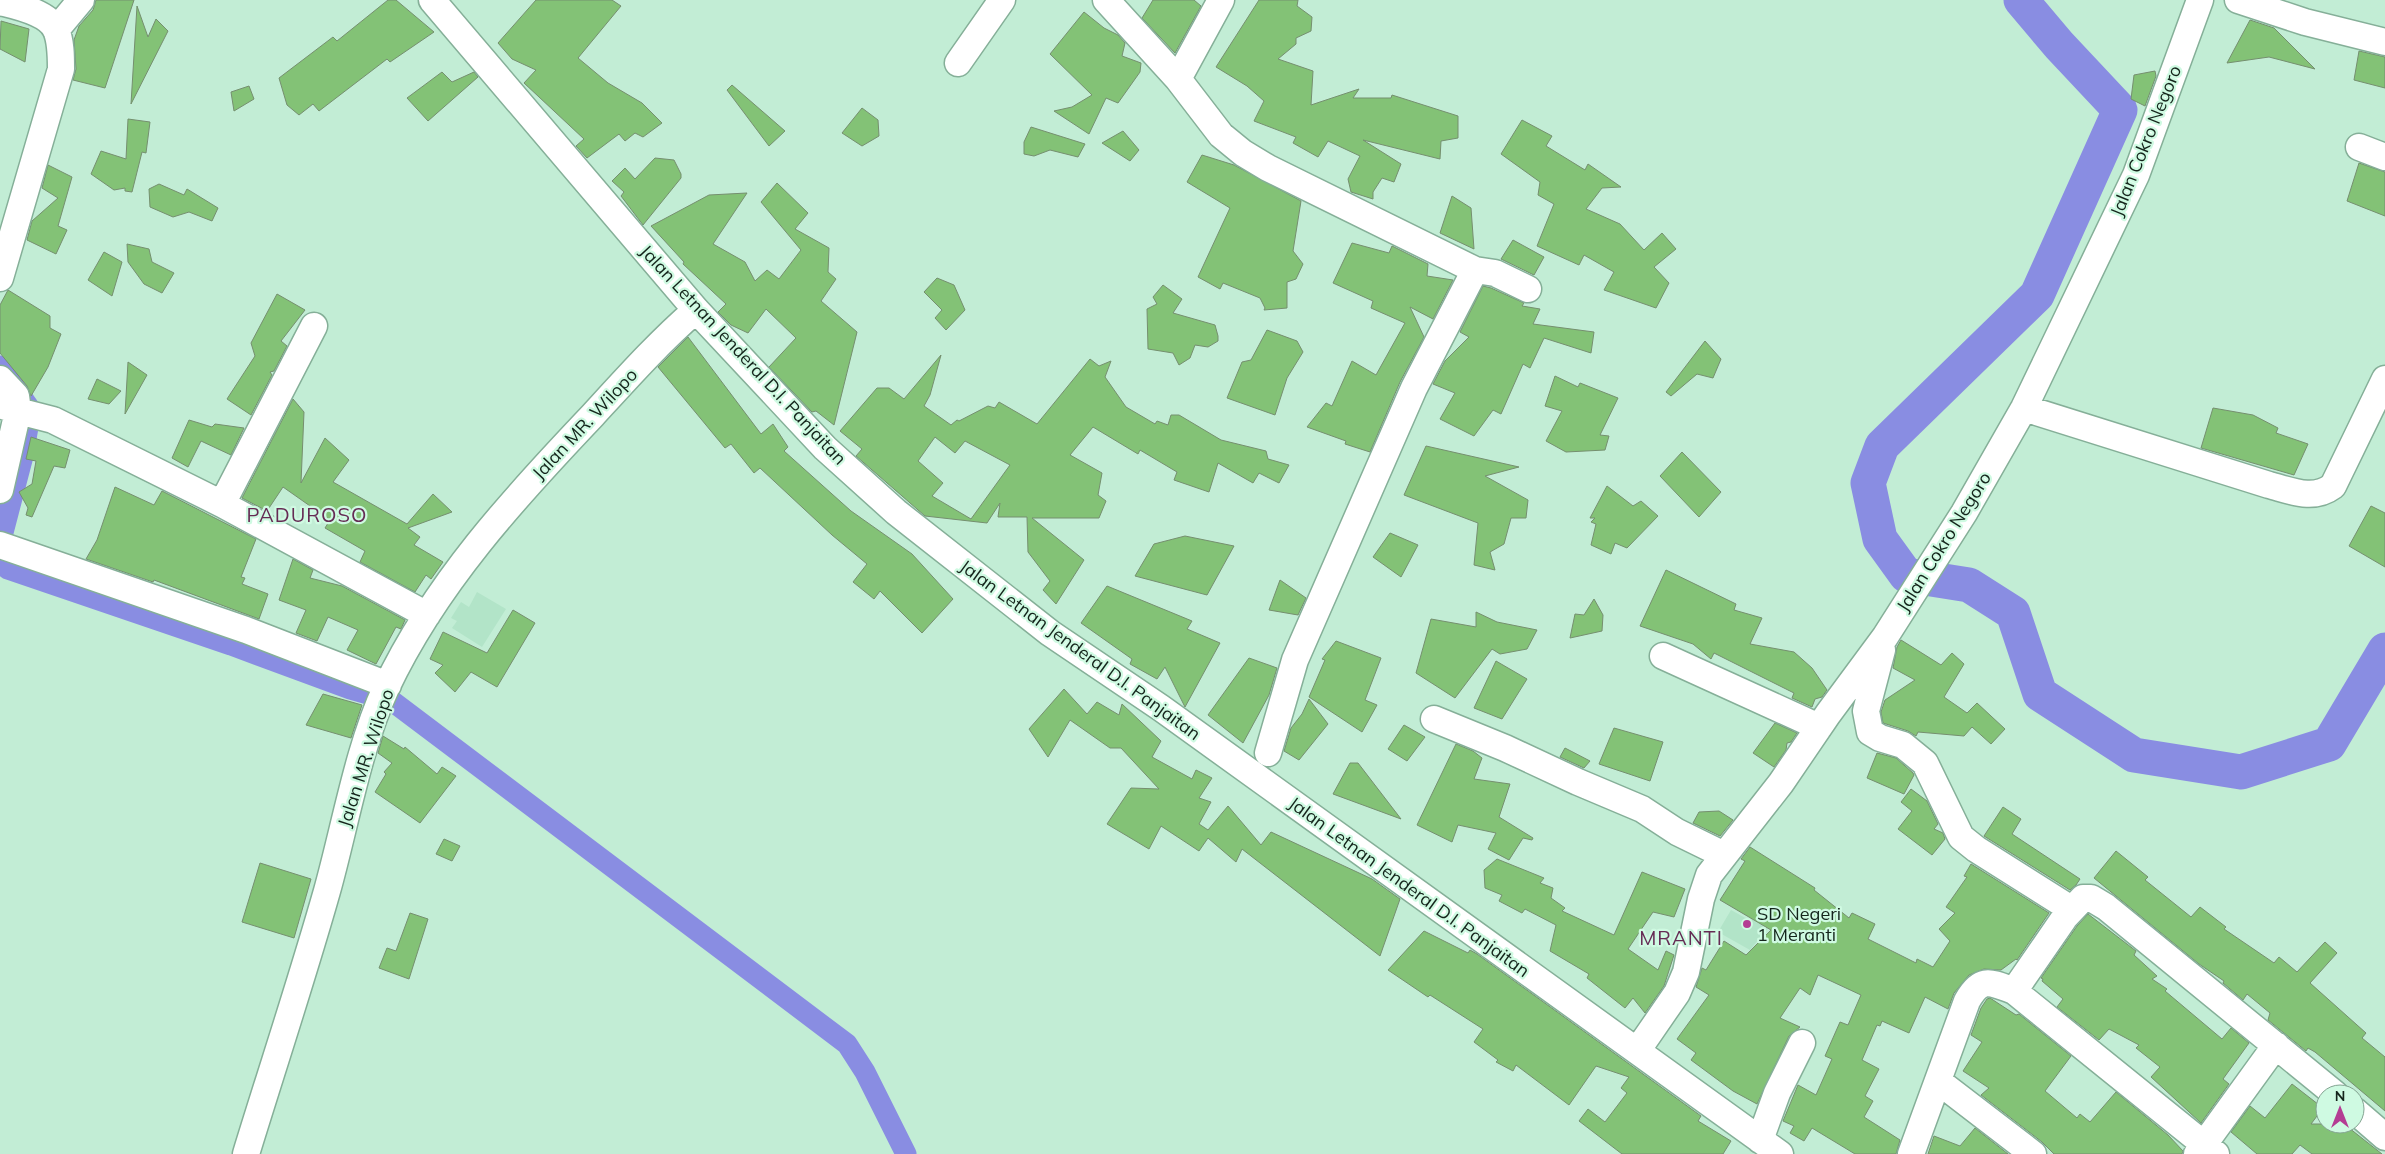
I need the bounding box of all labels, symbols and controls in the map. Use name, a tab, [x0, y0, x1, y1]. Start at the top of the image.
street label: Jalan Cokro Negoro	[2105, 62, 2186, 220]
street label: Jalan Letnan Jenderal D.I. Panjaitan	[635, 240, 852, 469]
street label: Jalan MR. Wilopo	[527, 363, 642, 484]
street label: Jalan Cokro Negoro	[1891, 467, 1996, 616]
district label: PADUROSO	[247, 502, 367, 527]
street label: Jalan Letnan Jenderal D.I. Panjaitan	[955, 554, 1205, 745]
street label: Jalan MR. Wilopo	[332, 686, 399, 830]
street label: Jalan Letnan Jenderal D.I. Panjaitan	[1284, 791, 1534, 982]
place label: SD Negeri 1 Meranti	[1757, 902, 1841, 946]
marker: SD Negeri 1 Meranti	[1741, 918, 1753, 930]
district label: MRANTI	[1639, 925, 1723, 950]
north arrow	[2315, 1084, 2365, 1134]
text: N	[2335, 1087, 2345, 1105]

